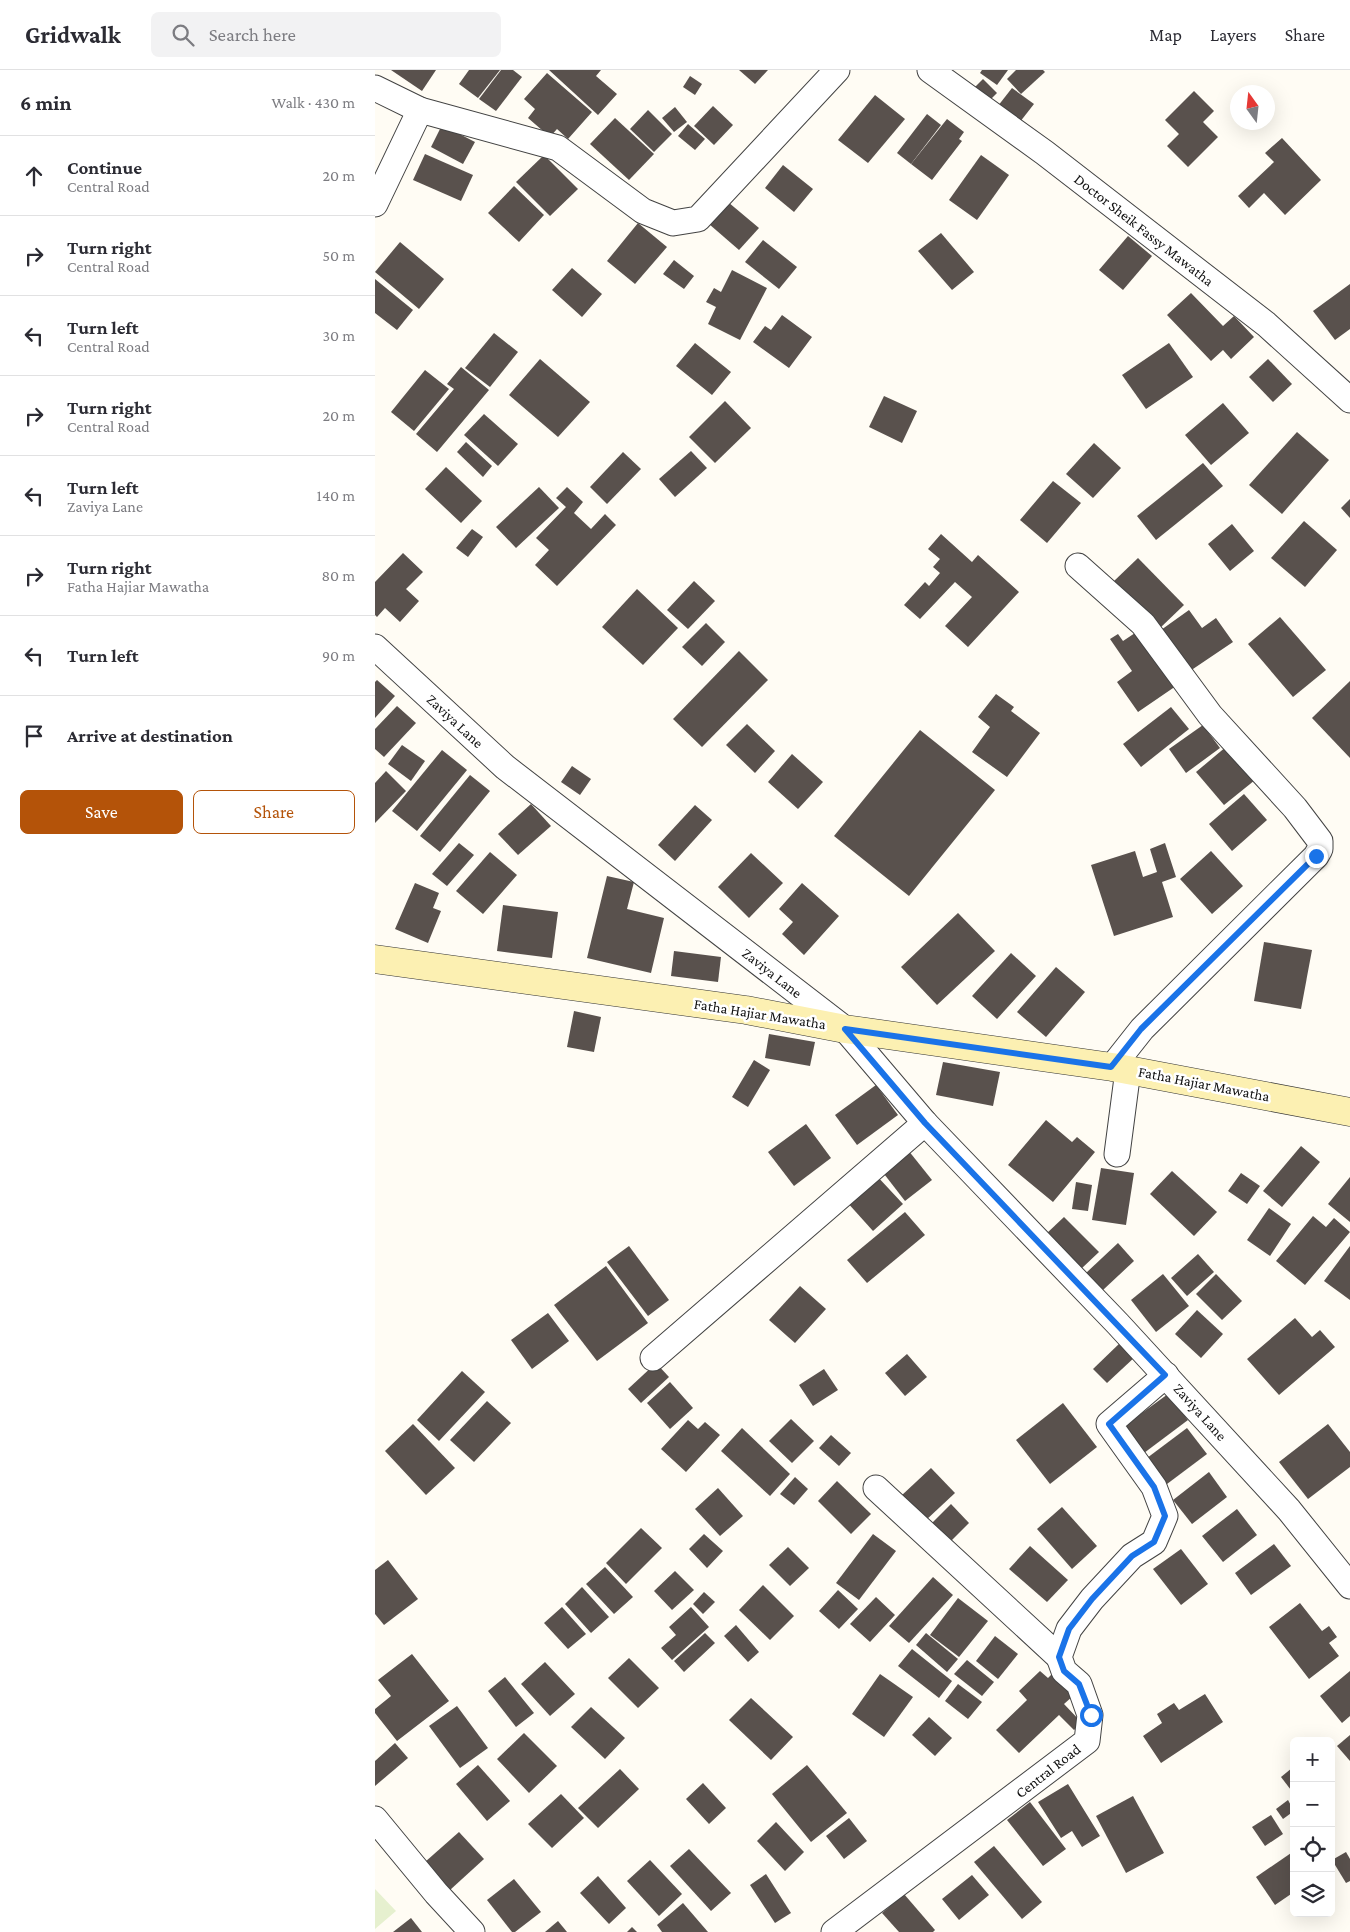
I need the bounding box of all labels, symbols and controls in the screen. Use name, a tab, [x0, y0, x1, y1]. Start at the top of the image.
search box	[151, 12, 501, 57]
text: Gridwalk	[25, 21, 121, 48]
icon: search	[169, 21, 197, 49]
text: Search here	[209, 24, 296, 45]
text: Map	[1149, 25, 1182, 45]
text: Layers	[1210, 25, 1257, 45]
text: Share	[1285, 25, 1325, 45]
north arrow	[1230, 85, 1275, 130]
text: 6 min	[20, 91, 71, 115]
text: Walk · 430 m	[271, 94, 355, 111]
text: Continue	[67, 157, 142, 178]
icon: ahead	[20, 162, 48, 190]
text: 20 m	[322, 167, 355, 184]
street label: Doctor Sheik Fassy Mawatha	[1071, 171, 1217, 290]
text: Central Road	[67, 178, 150, 195]
text: Turn right	[67, 237, 152, 258]
icon: right	[20, 242, 48, 270]
text: 50 m	[323, 247, 355, 264]
text: Central Road	[67, 258, 150, 275]
text: Turn left	[67, 317, 139, 338]
icon: left	[20, 322, 48, 350]
text: 30 m	[323, 327, 355, 344]
text: Central Road	[67, 338, 150, 355]
text: Turn right	[67, 397, 152, 418]
icon: right	[20, 402, 48, 430]
text: 20 m	[322, 407, 355, 424]
text: Central Road	[67, 418, 150, 435]
text: Turn left	[67, 477, 139, 498]
icon: left	[20, 482, 48, 510]
text: 140 m	[317, 487, 355, 504]
text: Zaviya Lane	[67, 498, 143, 515]
text: Turn right	[67, 557, 152, 578]
icon: right	[20, 562, 48, 590]
text: 80 m	[321, 567, 355, 584]
text: Fatha Hajiar Mawatha	[67, 578, 209, 595]
icon: left	[20, 642, 48, 670]
text: Turn left	[67, 645, 139, 666]
text: 90 m	[322, 647, 355, 664]
street label: Zaviya Lane	[423, 691, 487, 752]
icon: arrive	[20, 722, 48, 750]
text: Arrive at destination	[67, 725, 233, 746]
button: Save	[20, 790, 183, 834]
button: Share	[193, 790, 355, 834]
route end	[1305, 845, 1328, 868]
street label: Zaviya Lane	[738, 945, 805, 1002]
street label: Fatha Hajiar Mawatha	[693, 996, 827, 1033]
street label: Fatha Hajiar Mawatha	[1137, 1063, 1271, 1106]
street label: Zaviya Lane	[1169, 1380, 1230, 1445]
route start	[1080, 1704, 1103, 1727]
map controls	[1290, 1737, 1335, 1917]
button: +	[1290, 1737, 1335, 1782]
street label: Central Road	[1013, 1741, 1084, 1801]
button: −	[1290, 1782, 1335, 1827]
button: locate	[1290, 1827, 1335, 1872]
button: layers	[1290, 1872, 1335, 1917]

